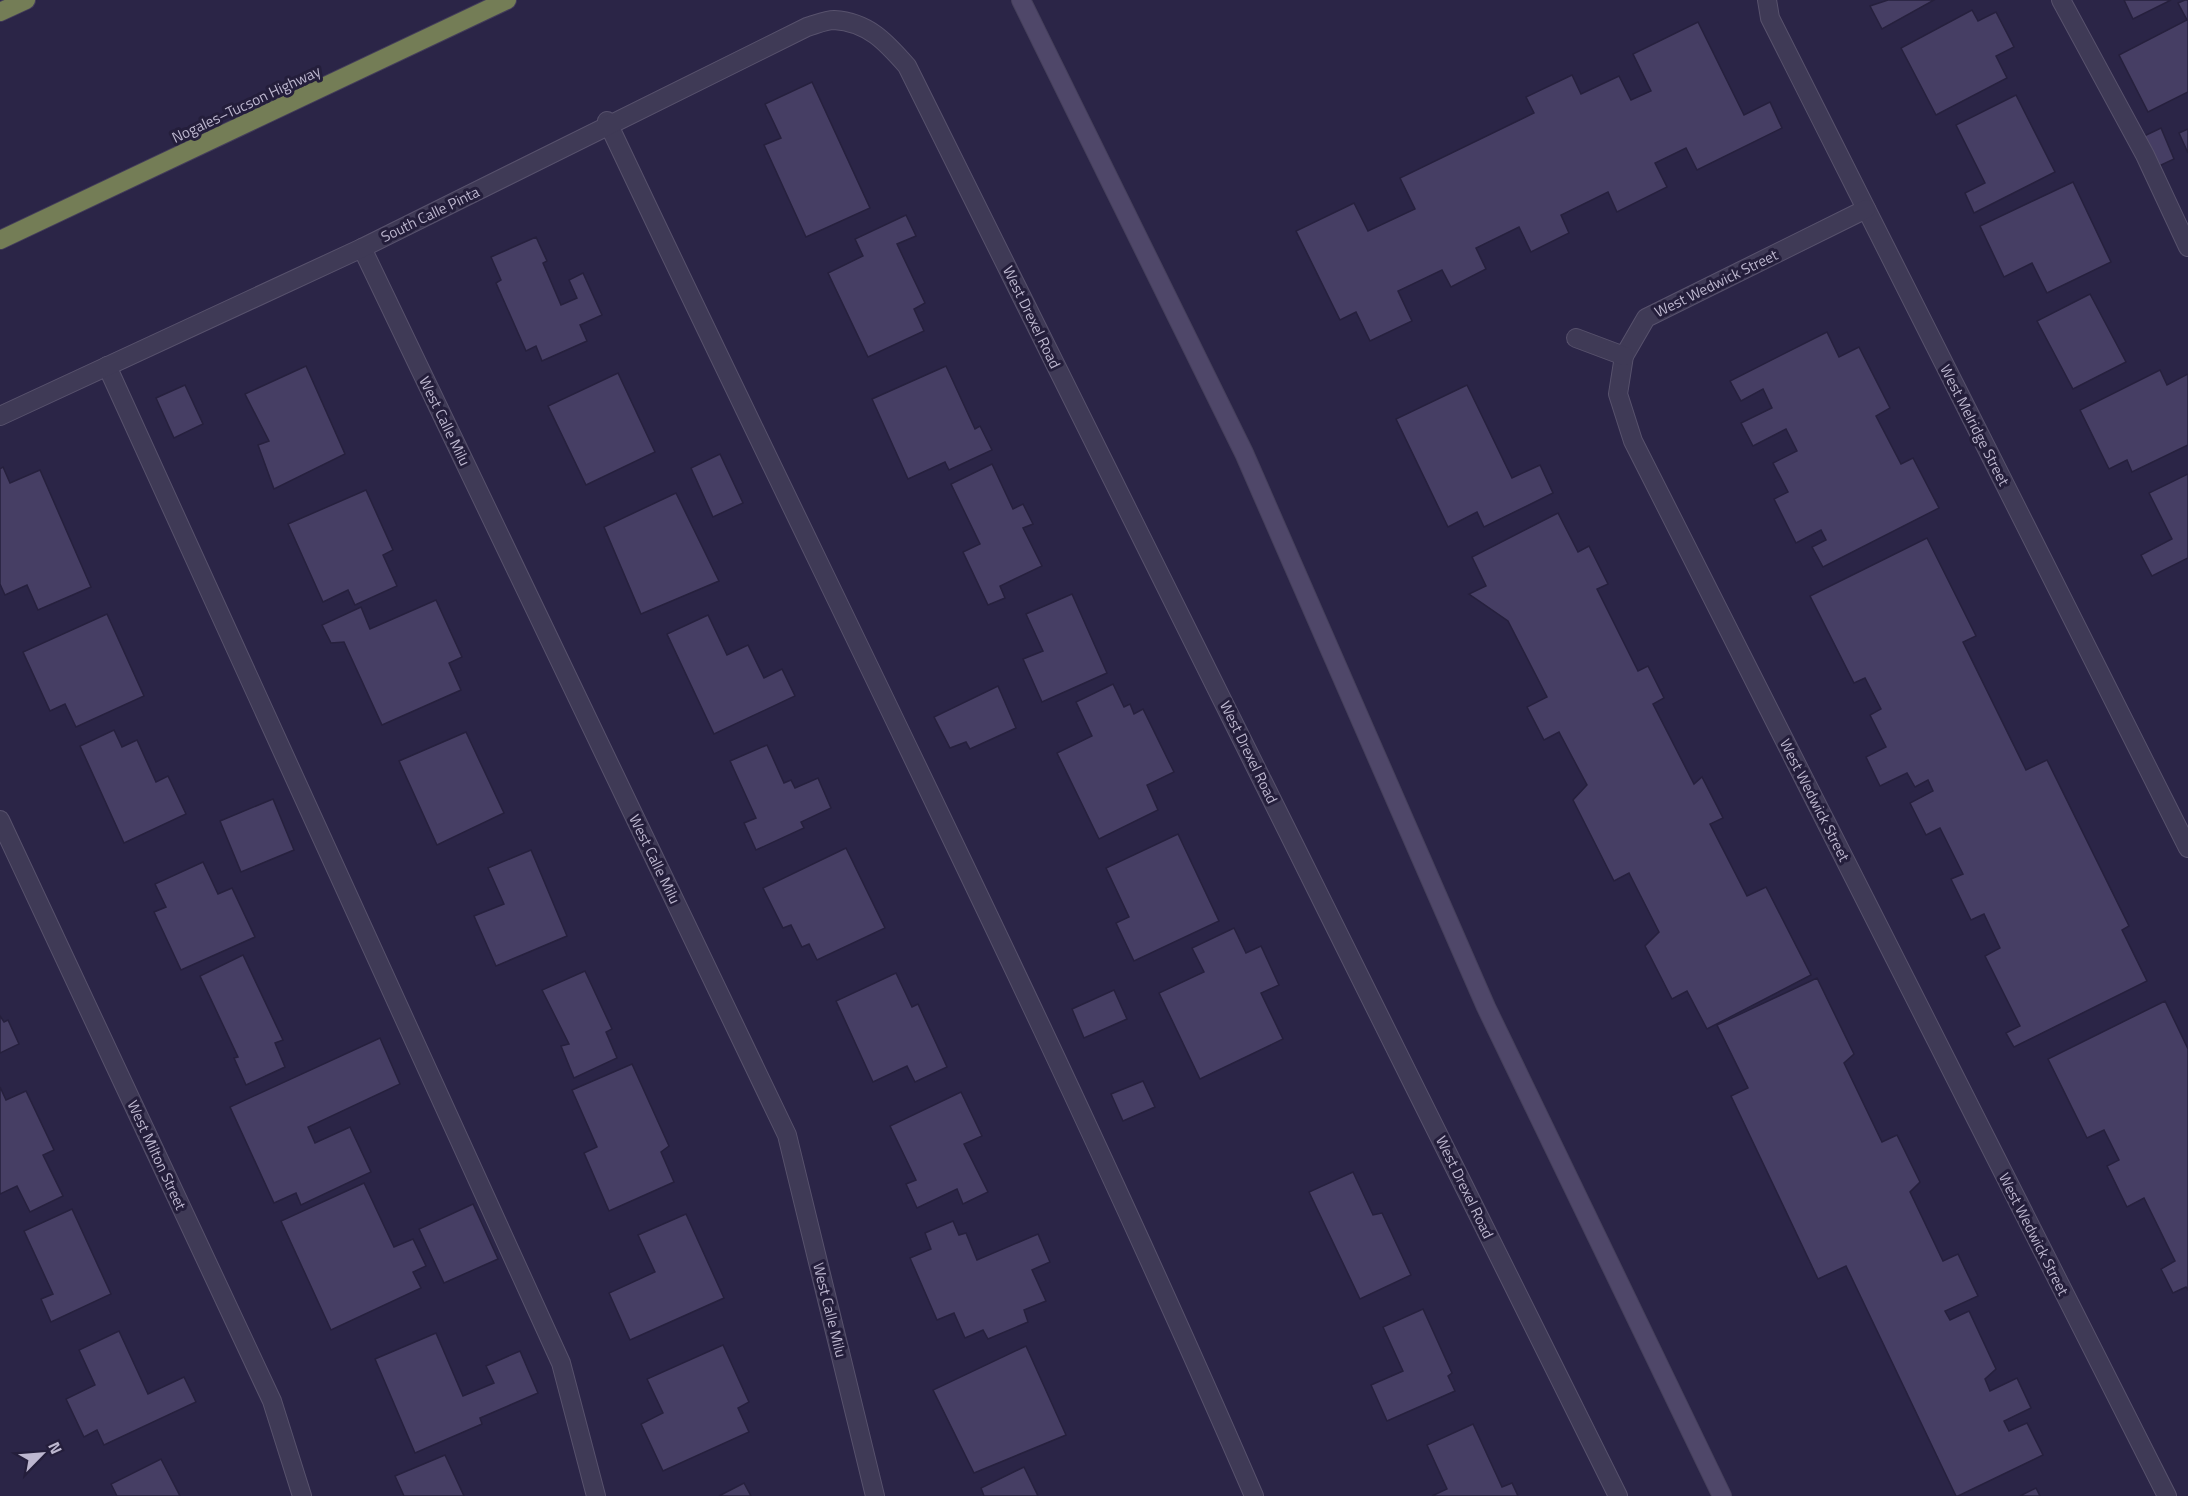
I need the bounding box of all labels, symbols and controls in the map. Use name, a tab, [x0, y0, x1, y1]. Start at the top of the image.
street label: Nogales–Tucson Highway	[168, 59, 324, 149]
street label: South Calle Pinta	[377, 180, 484, 248]
street label: West Wedwick Street	[1650, 243, 1782, 323]
street label: West Drexel Road	[997, 262, 1067, 372]
street label: West Melridge Street	[1934, 360, 2016, 490]
street label: West Calle Milu	[413, 372, 477, 470]
street label: West Drexel Road	[1214, 697, 1284, 807]
street label: West Wedwick Street	[1774, 735, 1856, 866]
street label: West Calle Milu	[623, 810, 687, 908]
street label: West Milton Street	[122, 1096, 193, 1214]
street label: West Drexel Road	[1430, 1132, 1500, 1242]
street label: West Wedwick Street	[1993, 1169, 2075, 1300]
street label: West Calle Milu	[807, 1260, 853, 1360]
north arrow	[12, 1424, 72, 1484]
text: N	[42, 1438, 69, 1458]

